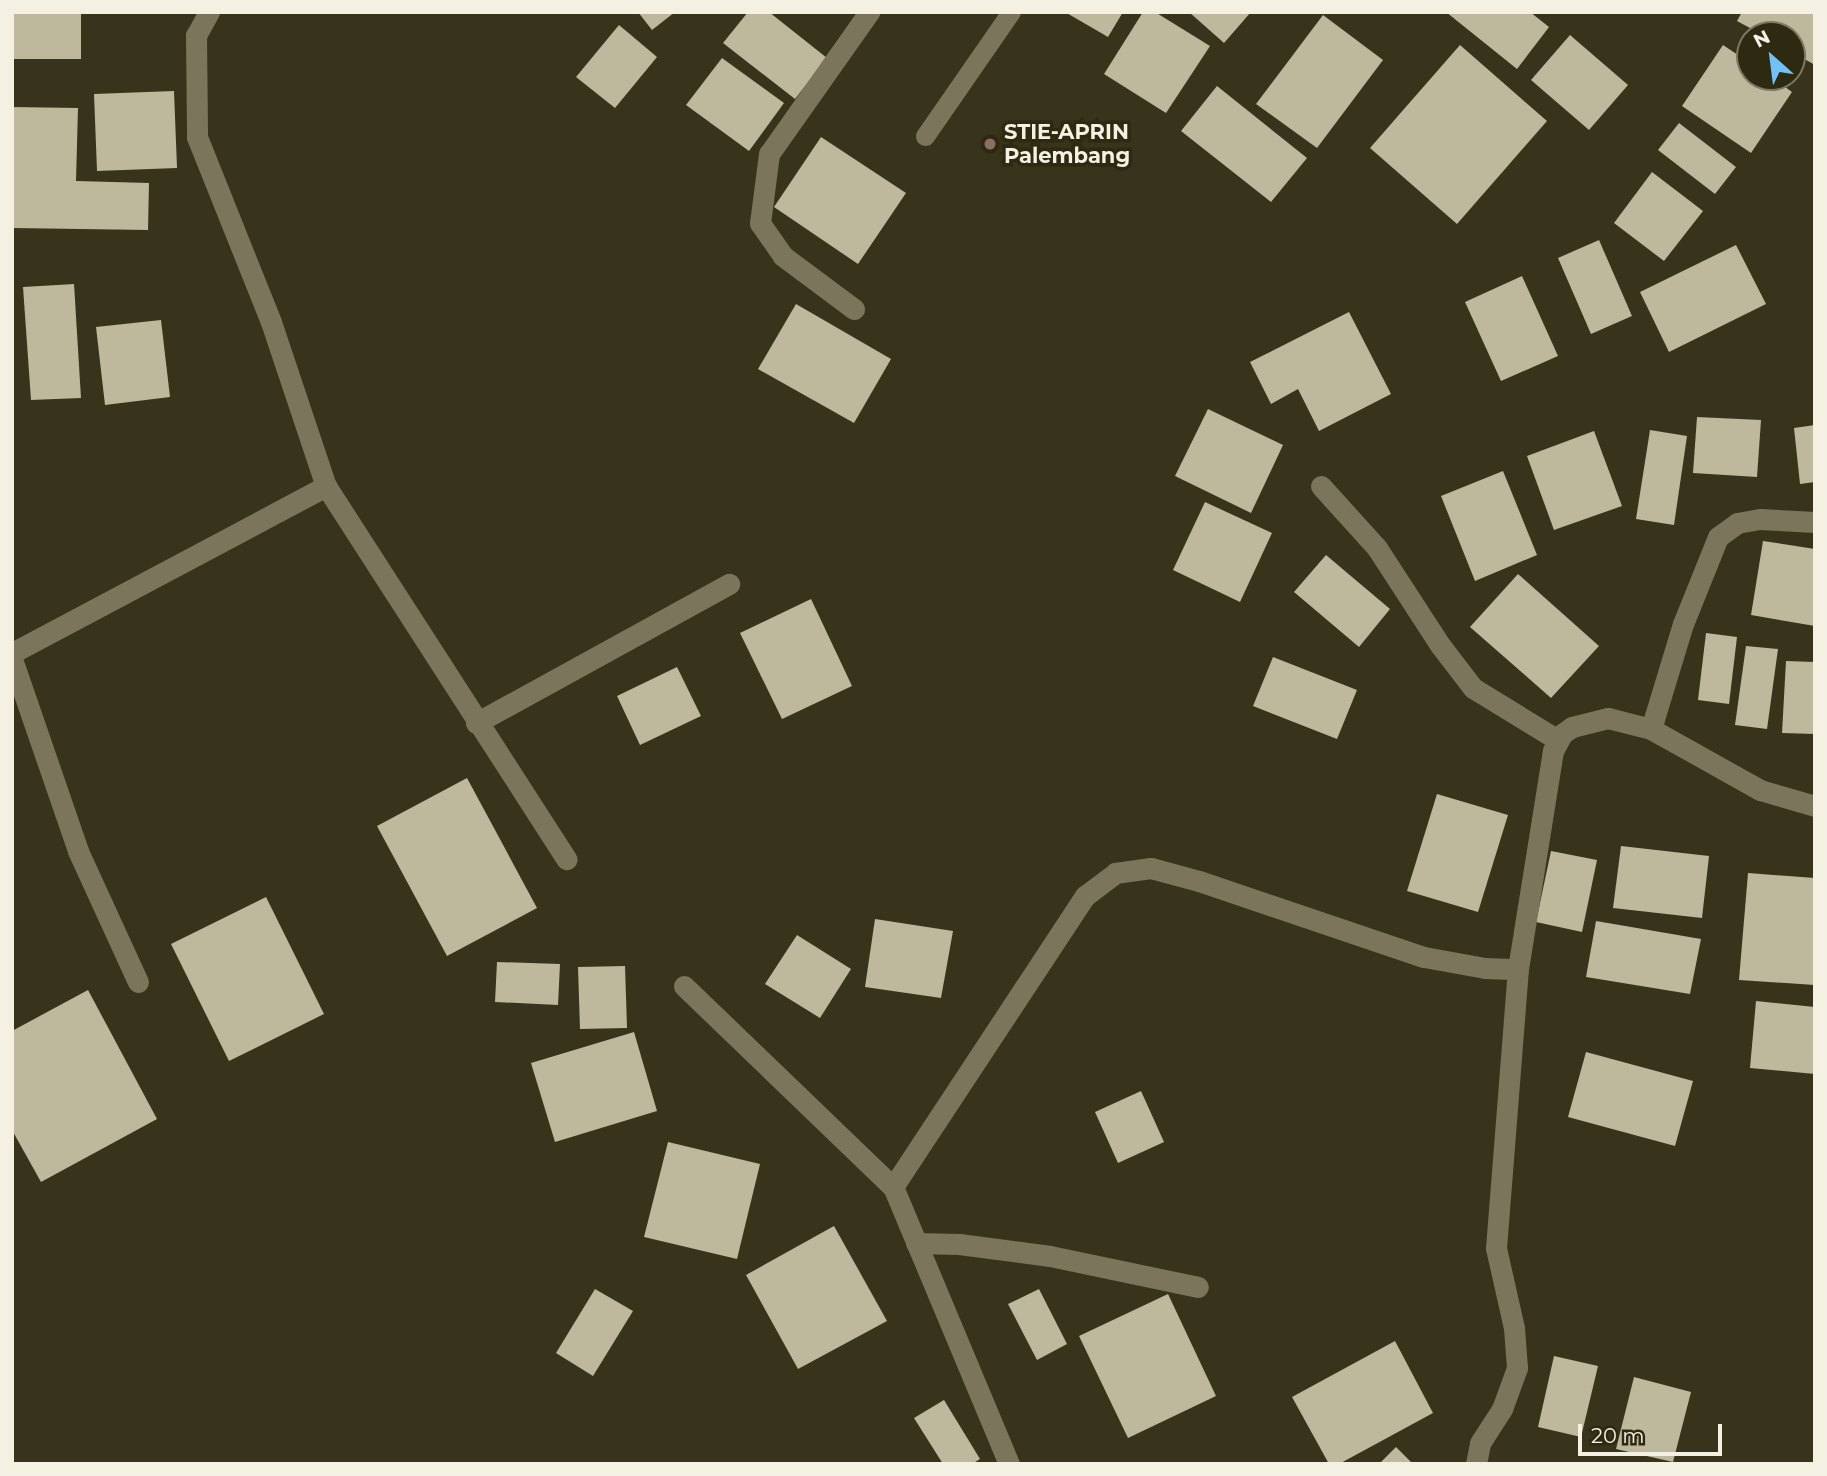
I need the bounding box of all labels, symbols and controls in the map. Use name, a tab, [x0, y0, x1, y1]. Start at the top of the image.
north arrow	[1736, 21, 1806, 91]
text: N	[1750, 25, 1774, 53]
place label: STIE-APRIN Palembang	[1004, 119, 1130, 169]
marker: STIE-APRIN Palembang	[982, 136, 998, 152]
scale bar	[1582, 1410, 1726, 1454]
text: 20 m	[1591, 1423, 1645, 1448]

